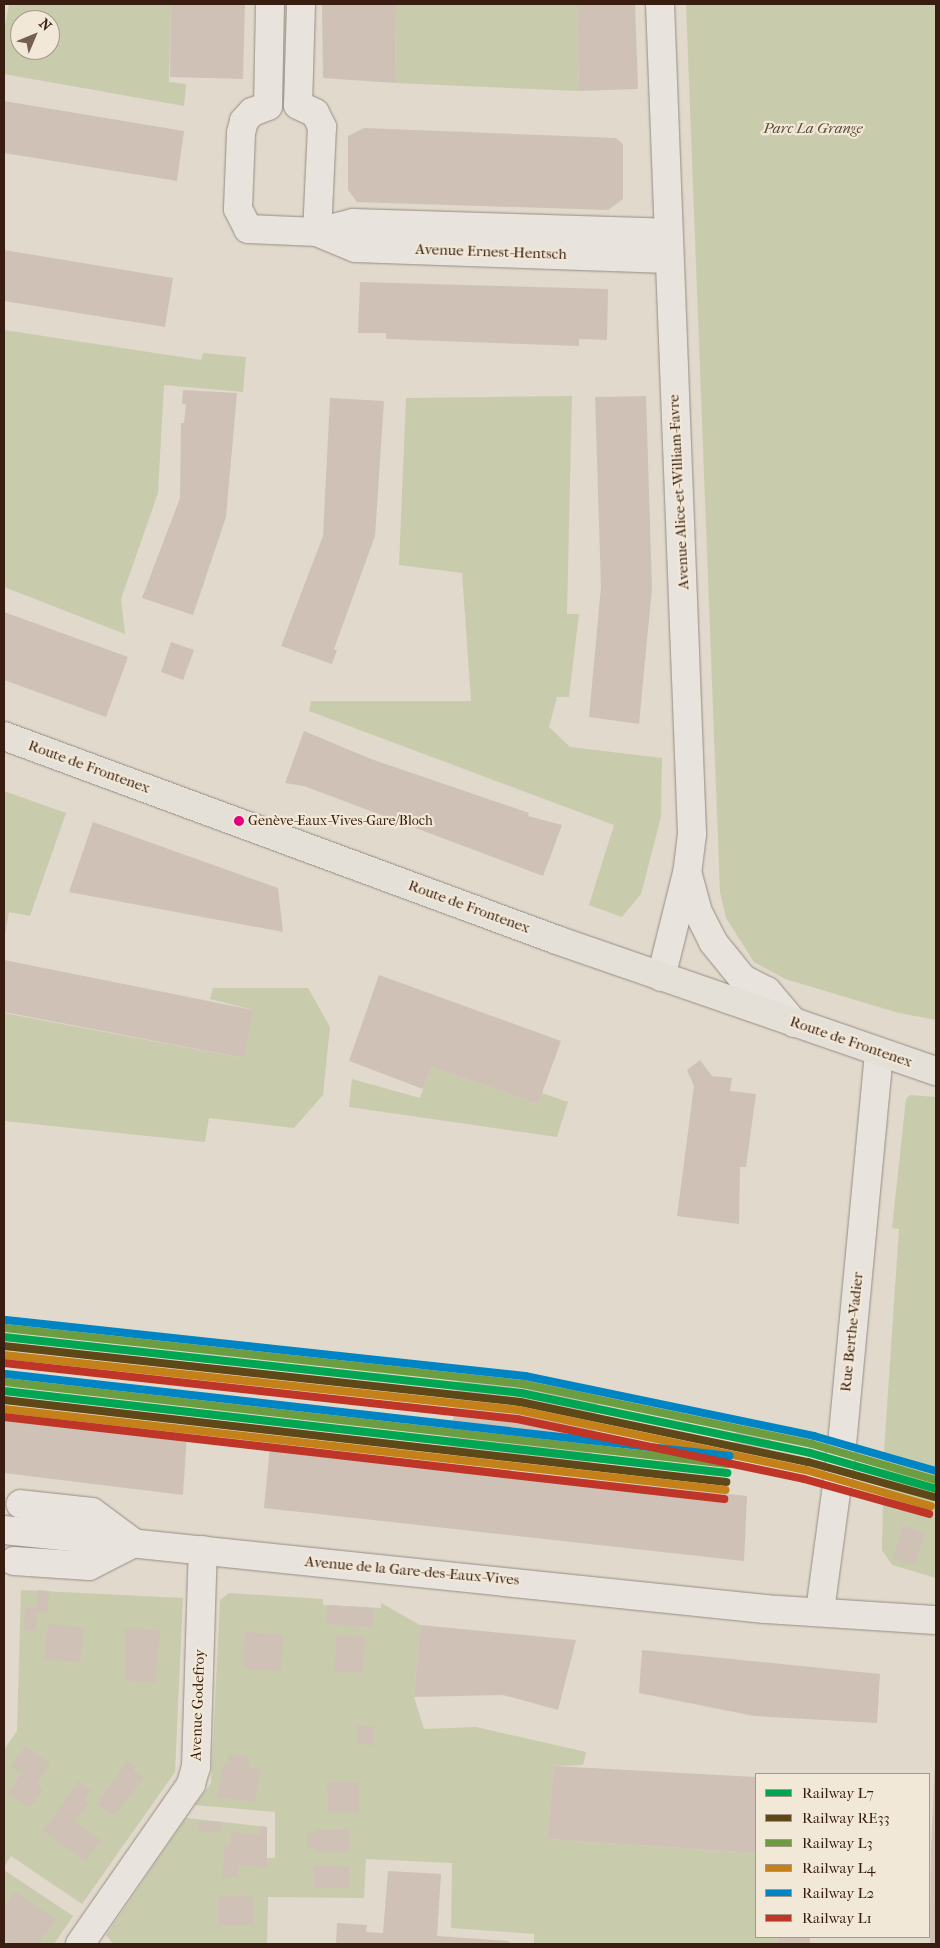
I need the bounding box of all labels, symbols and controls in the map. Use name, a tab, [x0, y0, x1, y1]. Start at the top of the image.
north arrow	[10, 10, 60, 60]
text: N	[35, 15, 55, 35]
park label: Parc La Grange	[763, 120, 863, 138]
street label: Avenue Ernest-Hentsch	[415, 240, 567, 264]
street label: Avenue Alice-et-William-Favre	[665, 394, 693, 590]
street label: Route de Frontenex	[26, 737, 152, 797]
place label: Genève-Eaux-Vives-Gare/Bloch	[248, 813, 433, 829]
marker: Genève-Eaux-Vives-Gare/Bloch	[234, 816, 244, 826]
street label: Route de Frontenex	[406, 877, 532, 937]
street label: Route de Frontenex	[787, 1013, 915, 1071]
street label: Rue Berthe-Vadier	[837, 1271, 867, 1393]
street label: Avenue de la Gare-des-Eaux-Vives	[304, 1553, 520, 1589]
street label: Avenue Godefroy	[187, 1649, 209, 1761]
legend	[755, 1773, 930, 1938]
text: Railway L7	[802, 1784, 874, 1802]
text: Railway RE33	[802, 1809, 890, 1827]
text: Railway L3	[802, 1834, 873, 1852]
text: Railway L4	[802, 1859, 875, 1877]
text: Railway L2	[802, 1884, 874, 1902]
text: Railway L1	[802, 1909, 872, 1927]

